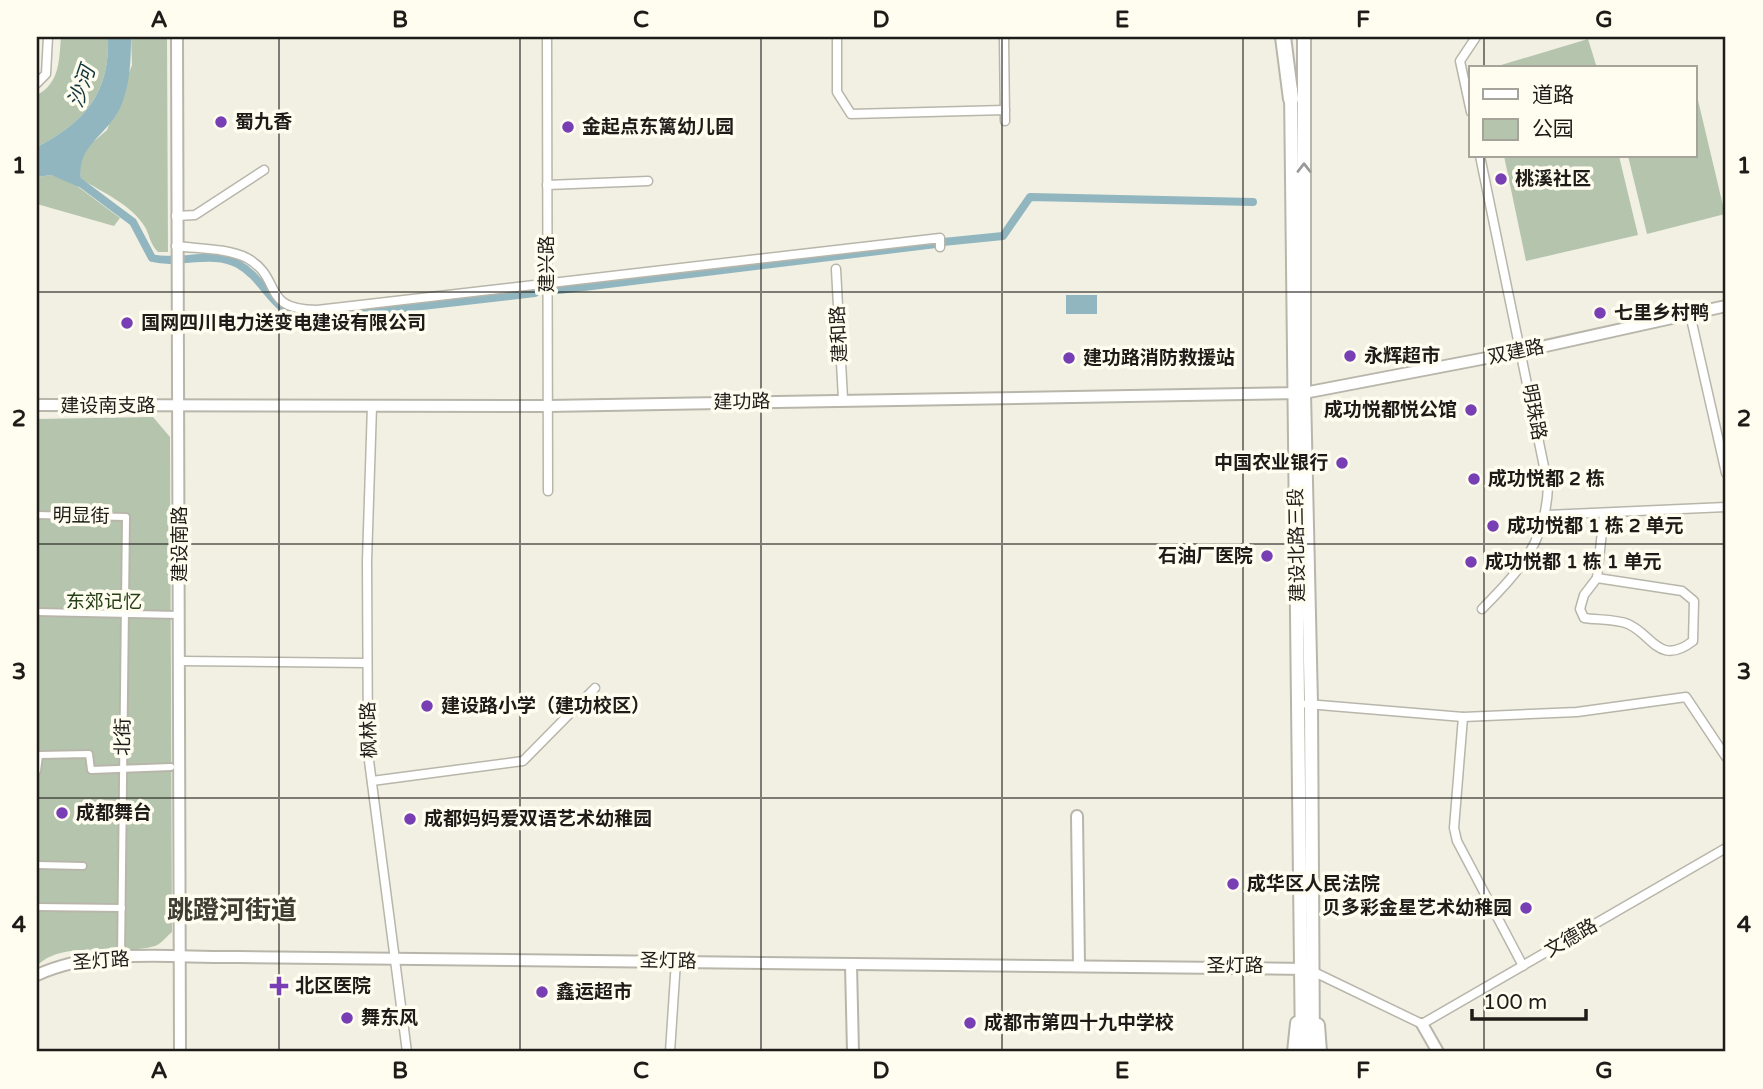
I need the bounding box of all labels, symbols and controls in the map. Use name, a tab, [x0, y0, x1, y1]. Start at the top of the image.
text: A	[150, 6, 168, 34]
text: B	[392, 6, 408, 34]
text: C	[633, 6, 649, 34]
text: D	[872, 6, 890, 34]
text: E	[1115, 6, 1129, 34]
text: F	[1356, 6, 1370, 34]
text: G	[1595, 6, 1613, 34]
water label: 沙河	[63, 59, 102, 111]
legend	[1469, 66, 1696, 158]
text: 道路	[1532, 83, 1574, 108]
place label: 蜀九香	[235, 111, 292, 133]
marker: 蜀九香	[213, 114, 229, 130]
place label: 金起点东篱幼儿园	[582, 116, 734, 138]
text: 公园	[1532, 117, 1574, 142]
marker: 金起点东篱幼儿园	[560, 119, 576, 135]
text: 1	[12, 152, 26, 180]
text: 1	[1737, 152, 1751, 180]
one-way arrow	[1296, 163, 1312, 173]
place label: 桃溪社区	[1515, 168, 1591, 190]
marker: 桃溪社区	[1493, 171, 1509, 187]
street label: 建兴路	[536, 235, 558, 293]
place label: 七里乡村鸭	[1614, 302, 1709, 324]
street label: 建和路	[827, 305, 851, 363]
marker: 七里乡村鸭	[1592, 305, 1608, 321]
place label: 国网四川电力送变电建设有限公司	[141, 312, 426, 334]
marker: 国网四川电力送变电建设有限公司	[119, 315, 135, 331]
street label: 双建路	[1486, 335, 1546, 369]
place label: 永辉超市	[1364, 345, 1440, 367]
place label: 建功路消防救援站	[1083, 347, 1235, 369]
marker: 永辉超市	[1342, 348, 1358, 364]
marker: 建功路消防救援站	[1061, 350, 1077, 366]
street label: 明珠路	[1518, 382, 1550, 442]
street label: 建功路	[713, 391, 771, 413]
street label: 建设南支路	[60, 395, 156, 417]
place label: 成功悦都悦公馆	[1324, 399, 1457, 421]
marker: 成功悦都悦公馆	[1463, 402, 1479, 418]
text: 2	[12, 405, 26, 433]
text: 2	[1737, 405, 1751, 433]
place label: 中国农业银行	[1214, 452, 1328, 474]
marker: 中国农业银行	[1334, 455, 1350, 471]
place label: 成功悦都 2 栋	[1488, 468, 1605, 490]
marker: 成功悦都 2 栋	[1466, 471, 1482, 487]
street label: 建设北路三段	[1285, 488, 1309, 602]
street label: 明显街	[52, 505, 110, 527]
street label: 建设南路	[169, 506, 191, 582]
place label: 成功悦都 1 栋 2 单元	[1507, 515, 1684, 537]
marker: 成功悦都 1 栋 2 单元	[1485, 518, 1501, 534]
place label: 石油厂医院	[1158, 545, 1253, 567]
marker: 石油厂医院	[1259, 548, 1275, 564]
place label: 成功悦都 1 栋 1 单元	[1485, 551, 1662, 573]
marker: 成功悦都 1 栋 1 单元	[1463, 554, 1479, 570]
park label: 东郊记忆	[66, 591, 142, 613]
text: 3	[12, 658, 26, 686]
text: 3	[1737, 658, 1751, 686]
place label: 建设路小学（建功校区）	[441, 695, 650, 717]
marker: 建设路小学（建功校区）	[419, 698, 435, 714]
street label: 枫林路	[357, 701, 381, 759]
street label: 北街	[112, 718, 134, 756]
place label: 成都舞台	[76, 802, 152, 824]
marker: 成都舞台	[54, 805, 70, 821]
place label: 成都妈妈爱双语艺术幼稚园	[424, 808, 652, 830]
marker: 成都妈妈爱双语艺术幼稚园	[402, 811, 418, 827]
place label: 成华区人民法院	[1247, 873, 1380, 895]
marker: 成华区人民法院	[1225, 876, 1241, 892]
district label: 跳蹬河街道	[167, 895, 297, 926]
place label: 贝多彩金星艺术幼稚园	[1322, 897, 1512, 919]
marker: 贝多彩金星艺术幼稚园	[1518, 900, 1534, 916]
text: 4	[12, 911, 27, 939]
text: 4	[1737, 911, 1752, 939]
street label: 文德路	[1541, 914, 1601, 962]
street label: 圣灯路	[72, 948, 130, 974]
street label: 圣灯路	[639, 950, 697, 972]
street label: 圣灯路	[1206, 955, 1264, 977]
place label: 北区医院	[295, 975, 371, 997]
marker: 北区医院	[269, 976, 289, 996]
scale bar	[1472, 977, 1586, 1021]
place label: 鑫运超市	[556, 981, 632, 1003]
marker: 鑫运超市	[534, 984, 550, 1000]
text: 100 m	[1483, 990, 1547, 1015]
place label: 舞东风	[361, 1007, 418, 1029]
marker: 舞东风	[339, 1010, 355, 1026]
place label: 成都市第四十九中学校	[984, 1012, 1174, 1034]
marker: 成都市第四十九中学校	[962, 1015, 978, 1031]
text: A	[150, 1057, 168, 1085]
text: B	[392, 1057, 408, 1085]
text: C	[633, 1057, 649, 1085]
text: D	[872, 1057, 890, 1085]
text: E	[1115, 1057, 1129, 1085]
text: F	[1356, 1057, 1370, 1085]
text: G	[1595, 1057, 1613, 1085]

